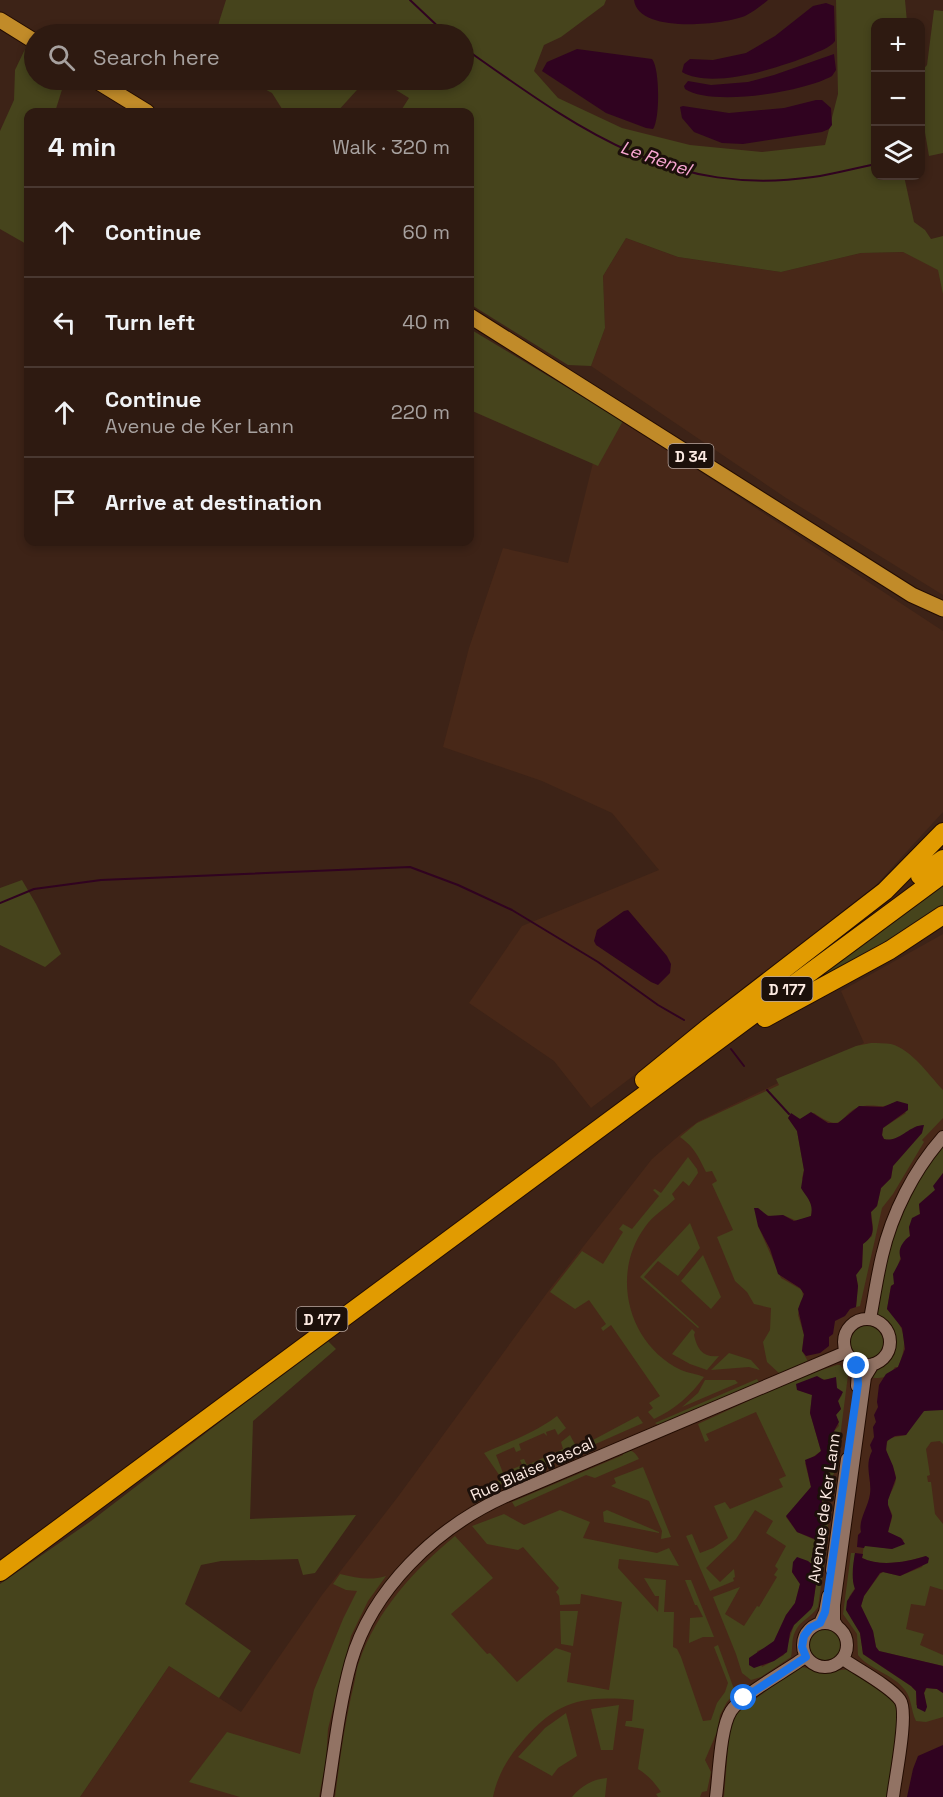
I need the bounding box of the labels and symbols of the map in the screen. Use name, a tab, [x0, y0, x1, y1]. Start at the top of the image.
water label: Le Renel	[618, 135, 697, 182]
road number: D 34	[668, 444, 714, 468]
road number: D 177	[762, 977, 812, 1001]
road number: D 177	[296, 1307, 348, 1331]
route end	[843, 1352, 869, 1378]
street label: Rue Blaise Pascal	[467, 1432, 597, 1506]
street label: Avenue de Ker Lann	[803, 1432, 845, 1584]
route start	[730, 1684, 756, 1710]

